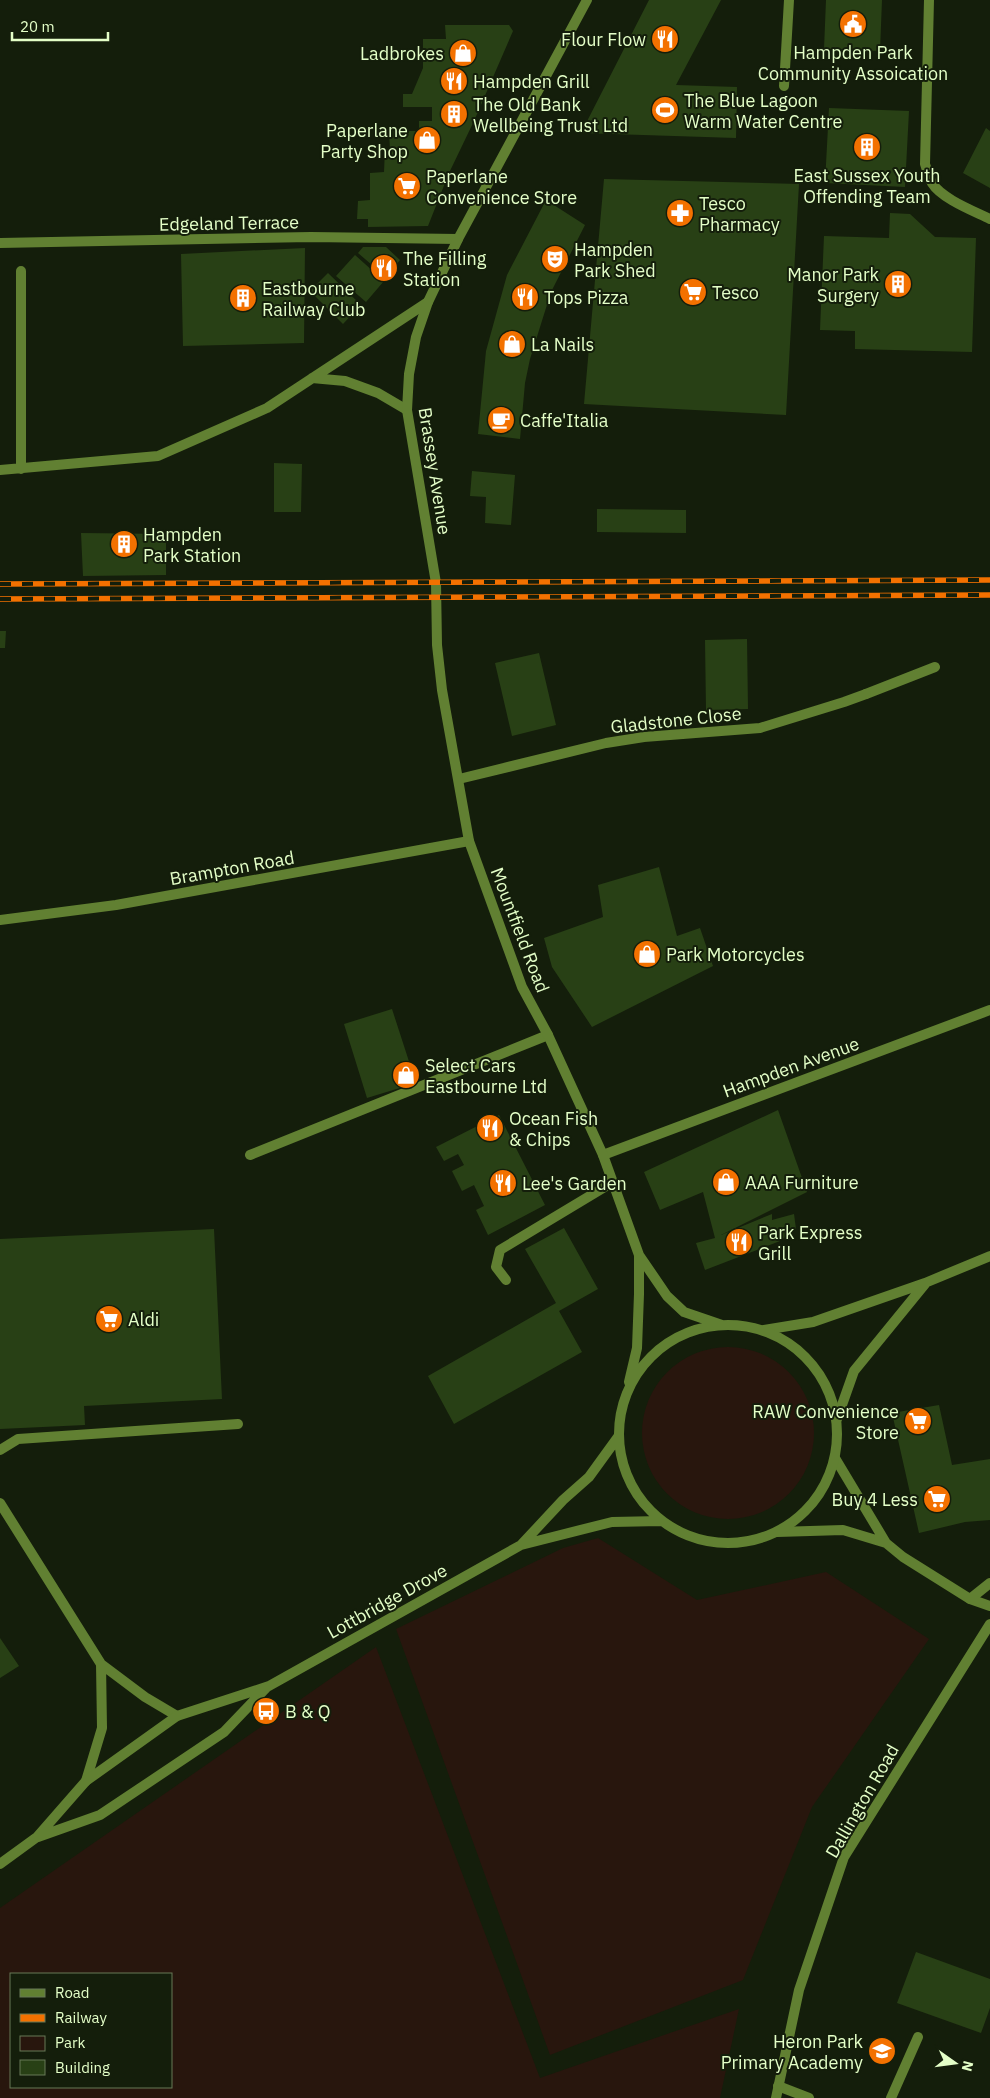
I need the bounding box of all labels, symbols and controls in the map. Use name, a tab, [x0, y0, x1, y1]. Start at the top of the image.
public building icon: Hampden Park Community Assoication	[838, 9, 868, 39]
scale bar	[12, 10, 109, 42]
text: 20 m	[20, 17, 55, 36]
restaurant icon: Flour Flow	[650, 24, 680, 54]
place label: Flour Flow	[561, 28, 646, 51]
shop icon: Ladbrokes	[448, 38, 478, 68]
place label: Hampden Park Community Assoication	[758, 41, 948, 85]
place label: Ladbrokes	[360, 42, 444, 65]
restaurant icon: Hampden Grill	[439, 66, 469, 96]
place label: Hampden Grill	[473, 70, 590, 93]
place label: The Blue Lagoon Warm Water Centre	[684, 89, 843, 133]
place label: The Old Bank Wellbeing Trust Ltd	[473, 93, 628, 137]
sports icon: The Blue Lagoon Warm Water Centre	[650, 95, 680, 125]
building icon: The Old Bank Wellbeing Trust Ltd	[439, 99, 469, 129]
place label: Paperlane Party Shop	[320, 119, 408, 163]
shop icon: Paperlane Party Shop	[412, 125, 442, 155]
building icon: East Sussex Youth Offending Team	[852, 132, 882, 162]
place label: East Sussex Youth Offending Team	[793, 164, 941, 208]
place label: Paperlane Convenience Store	[426, 165, 577, 209]
supermarket icon: Paperlane Convenience Store	[392, 171, 422, 201]
place label: Tesco Pharmacy	[699, 192, 780, 236]
pharmacy icon: Tesco Pharmacy	[665, 198, 695, 228]
street label: Edgeland Terrace	[159, 210, 299, 236]
place label: Hampden Park Shed	[574, 238, 656, 282]
theatre icon: Hampden Park Shed	[540, 244, 570, 274]
place label: The Filling Station	[403, 247, 487, 291]
restaurant icon: The Filling Station	[369, 253, 399, 283]
place label: Manor Park Surgery	[787, 263, 880, 307]
building icon: Manor Park Surgery	[883, 269, 913, 299]
place label: Eastbourne Railway Club	[262, 277, 365, 321]
supermarket icon: Tesco	[678, 277, 708, 307]
place label: Tesco	[712, 281, 759, 304]
restaurant icon: Tops Pizza	[510, 282, 540, 312]
building icon: Eastbourne Railway Club	[228, 283, 258, 313]
place label: Tops Pizza	[544, 286, 629, 309]
shop icon: La Nails	[497, 329, 527, 359]
place label: La Nails	[531, 333, 594, 356]
cafe icon: Caffe'Italia	[486, 405, 516, 435]
street label: Brassey Avenue	[414, 406, 456, 536]
place label: Caffe'Italia	[520, 409, 609, 432]
place label: Hampden Park Station	[143, 523, 241, 567]
building icon: Hampden Park Station	[109, 529, 139, 559]
street label: Gladstone Close	[609, 702, 743, 738]
street label: Brampton Road	[168, 846, 296, 890]
street label: Mountfield Road	[486, 864, 554, 996]
shop icon: Park Motorcycles	[632, 939, 662, 969]
place label: Park Motorcycles	[666, 943, 805, 966]
street label: Hampden Avenue	[720, 1032, 862, 1102]
place label: Select Cars Eastbourne Ltd	[425, 1054, 547, 1098]
shop icon: Select Cars Eastbourne Ltd	[391, 1060, 421, 1090]
place label: Ocean Fish & Chips	[509, 1107, 598, 1151]
restaurant icon: Ocean Fish & Chips	[475, 1113, 505, 1143]
shop icon: AAA Furniture	[711, 1167, 741, 1197]
restaurant icon: Lee's Garden	[488, 1168, 518, 1198]
place label: AAA Furniture	[745, 1171, 859, 1194]
place label: Lee's Garden	[522, 1172, 627, 1195]
place label: Park Express Grill	[758, 1221, 863, 1265]
restaurant icon: Park Express Grill	[724, 1227, 754, 1257]
supermarket icon: Aldi	[94, 1304, 124, 1334]
place label: Aldi	[128, 1308, 159, 1331]
place label: RAW Convenience Store	[752, 1400, 899, 1444]
supermarket icon: RAW Convenience Store	[903, 1406, 933, 1436]
supermarket icon: Buy 4 Less	[922, 1484, 952, 1514]
place label: Buy 4 Less	[832, 1488, 918, 1511]
street label: Lottbridge Drove	[323, 1558, 451, 1644]
bus stop icon: B & Q	[251, 1696, 281, 1726]
place label: B & Q	[285, 1700, 331, 1723]
street label: Dallington Road	[820, 1740, 904, 1862]
legend	[10, 1973, 172, 2088]
text: Road	[55, 1983, 90, 2002]
text: Railway	[55, 2008, 108, 2027]
place label: Heron Park Primary Academy	[721, 2030, 864, 2074]
text: Park	[55, 2033, 85, 2052]
school or university icon: Heron Park Primary Academy	[867, 2036, 897, 2066]
north arrow	[930, 2038, 980, 2088]
text: Building	[55, 2058, 110, 2077]
text: N	[958, 2059, 978, 2073]

